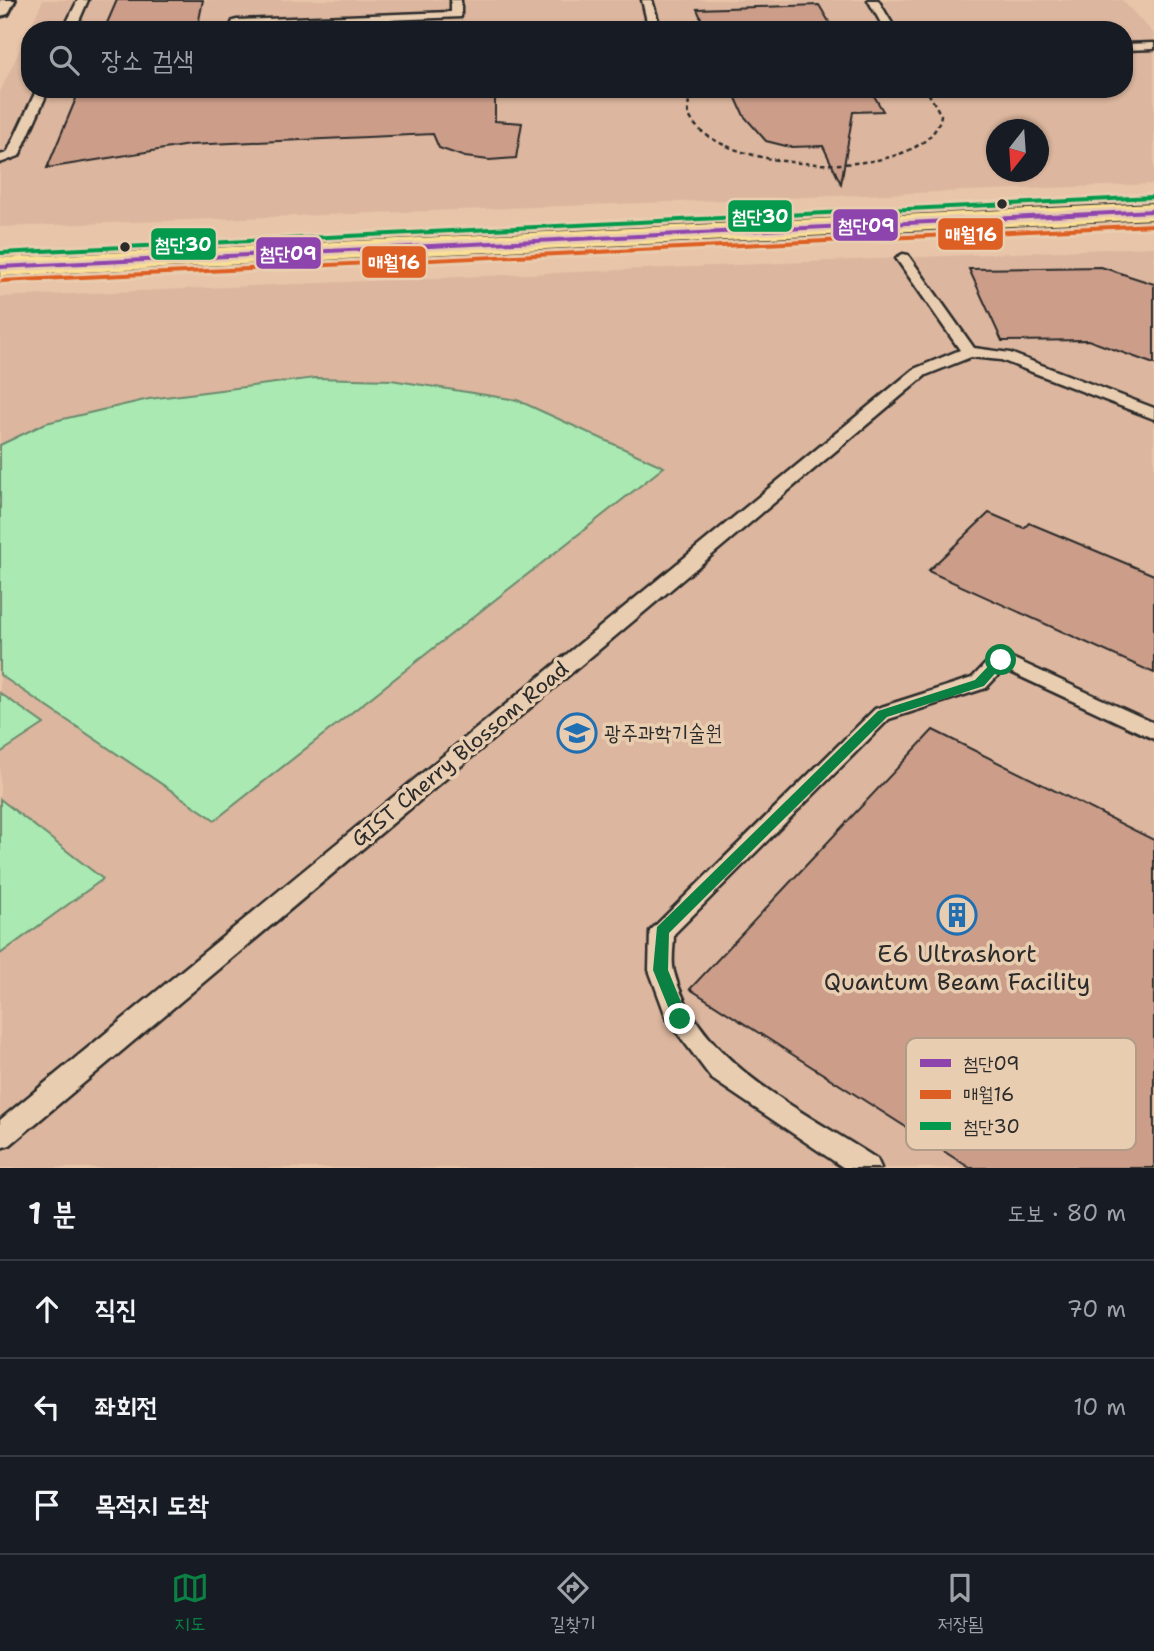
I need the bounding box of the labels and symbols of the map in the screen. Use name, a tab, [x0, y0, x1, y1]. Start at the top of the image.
north arrow	[986, 119, 1049, 182]
unlabelled marker	[995, 197, 1009, 211]
line badge: 첨단30	[727, 199, 793, 233]
text: 첨단30	[731, 204, 789, 229]
line badge: 첨단09	[832, 208, 899, 242]
text: 첨단09	[837, 213, 895, 238]
line badge: 매월16	[937, 217, 1004, 251]
text: 매월16	[945, 222, 997, 247]
line badge: 첨단30	[150, 227, 217, 261]
text: 첨단30	[154, 232, 212, 257]
line badge: 첨단09	[255, 236, 322, 270]
unlabelled marker	[118, 240, 132, 254]
text: 첨단09	[259, 241, 317, 266]
line badge: 매월16	[361, 245, 427, 279]
text: 매월16	[368, 250, 420, 275]
route start	[985, 644, 1016, 675]
street label: GIST Cherry Blossom Road	[346, 655, 574, 853]
school or university icon: 광주과학기술원	[556, 712, 598, 754]
place label: 광주과학기술원	[604, 719, 722, 747]
building icon: E6 Ultrashort Quantum Beam Facility	[936, 894, 978, 936]
place label: E6 Ultrashort Quantum Beam Facility	[824, 938, 1090, 998]
route end	[664, 1003, 695, 1034]
legend	[906, 1038, 1136, 1150]
text: 첨단09	[963, 1051, 1020, 1076]
text: 매월16	[963, 1082, 1014, 1107]
text: 첨단30	[963, 1114, 1020, 1139]

